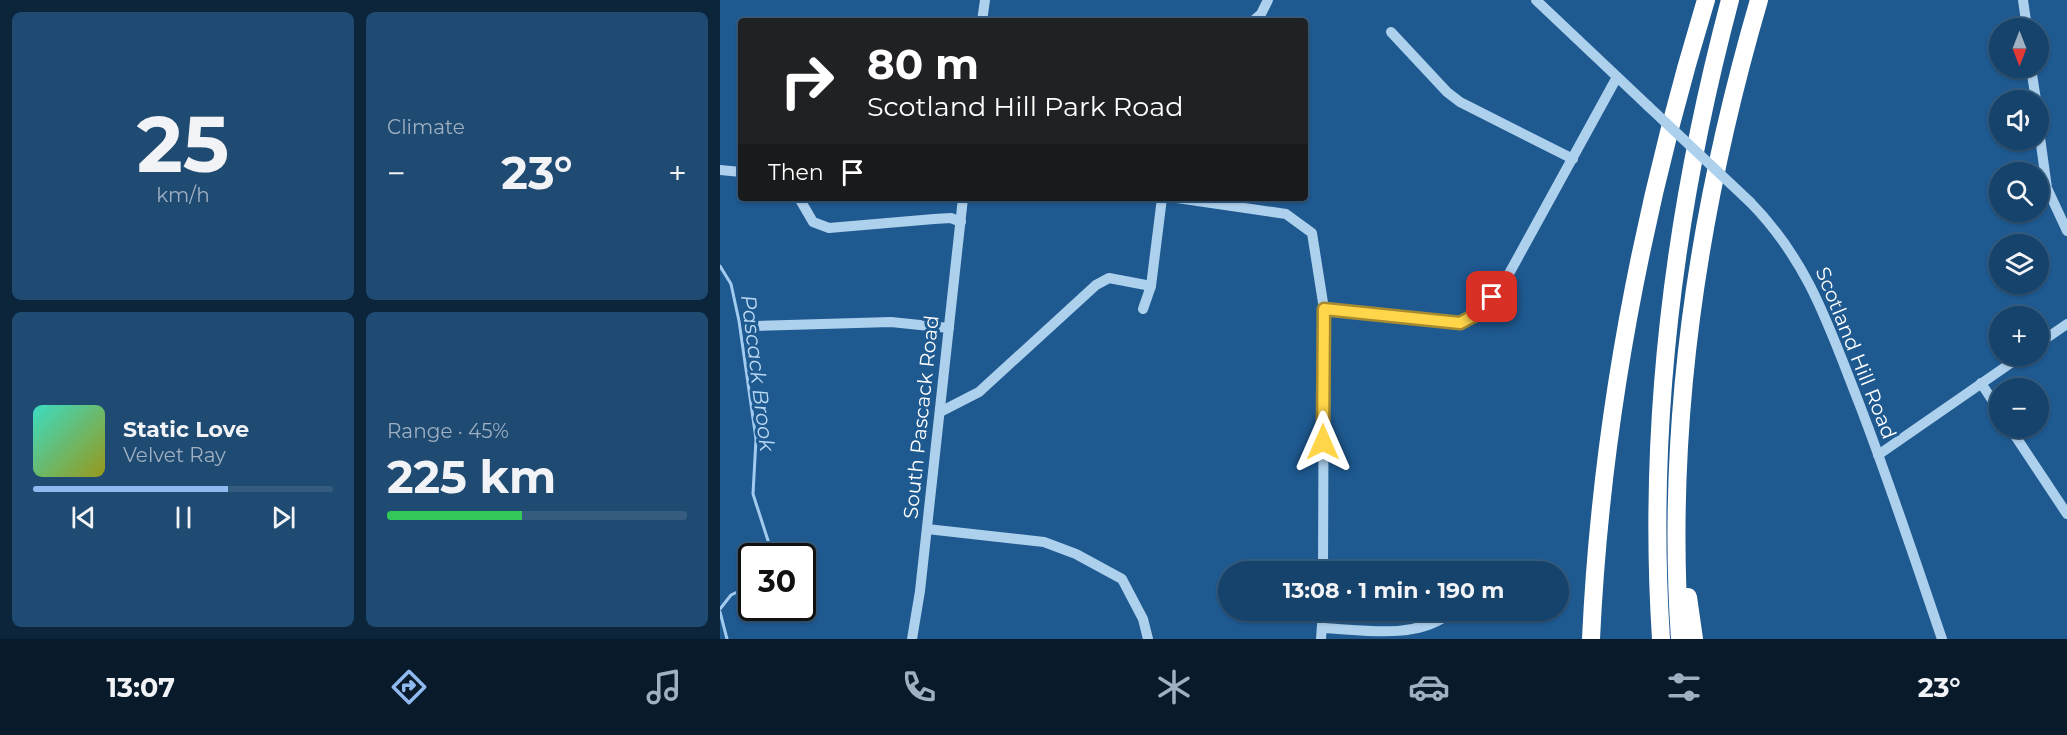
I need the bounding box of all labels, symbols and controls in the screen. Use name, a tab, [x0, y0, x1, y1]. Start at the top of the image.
north arrow	[1989, 18, 2049, 78]
map controls	[1989, 18, 2049, 438]
text: 80 m	[867, 38, 979, 90]
icon: right	[768, 42, 846, 120]
text: Scotland Hill Park Road	[867, 90, 1183, 123]
button: sound	[1989, 90, 2049, 150]
text: 25	[137, 96, 229, 192]
text: Climate	[387, 115, 465, 139]
text: 23°	[501, 145, 573, 200]
text: −	[387, 153, 406, 193]
text: +	[668, 153, 687, 193]
icon: arrive	[836, 156, 869, 189]
text: Then	[768, 159, 824, 186]
button: search	[1989, 162, 2049, 222]
text: km/h	[156, 183, 210, 207]
button: layers	[1989, 234, 2049, 294]
street label: Scotland Hill Road	[1811, 263, 1901, 443]
pin	[1466, 271, 1517, 322]
icon: arrive	[1475, 280, 1508, 313]
water label: Pascack Brook	[736, 293, 780, 454]
button: +	[1989, 306, 2049, 366]
street label: South Pascack Road	[898, 314, 944, 520]
button: −	[1989, 378, 2049, 438]
position arrow	[1291, 410, 1355, 474]
text: Static Love	[123, 416, 249, 443]
text: Range · 45%	[387, 419, 509, 443]
text: Velvet Ray	[123, 443, 226, 467]
text: 225 km	[387, 449, 556, 504]
icon: previous	[67, 501, 100, 534]
icon: pause	[167, 501, 200, 534]
icon: next	[267, 501, 300, 534]
speed limit sign: 30	[738, 543, 816, 621]
text: 13:08 · 1 min · 190 m	[1283, 577, 1504, 604]
icon: directions	[388, 666, 430, 708]
icon: music	[643, 666, 685, 708]
icon: phone	[898, 666, 940, 708]
icon: climate	[1153, 666, 1195, 708]
icon: car	[1408, 666, 1450, 708]
icon: filters	[1663, 666, 1705, 708]
text: 13:07	[106, 671, 175, 704]
text: 23°	[1918, 671, 1960, 704]

